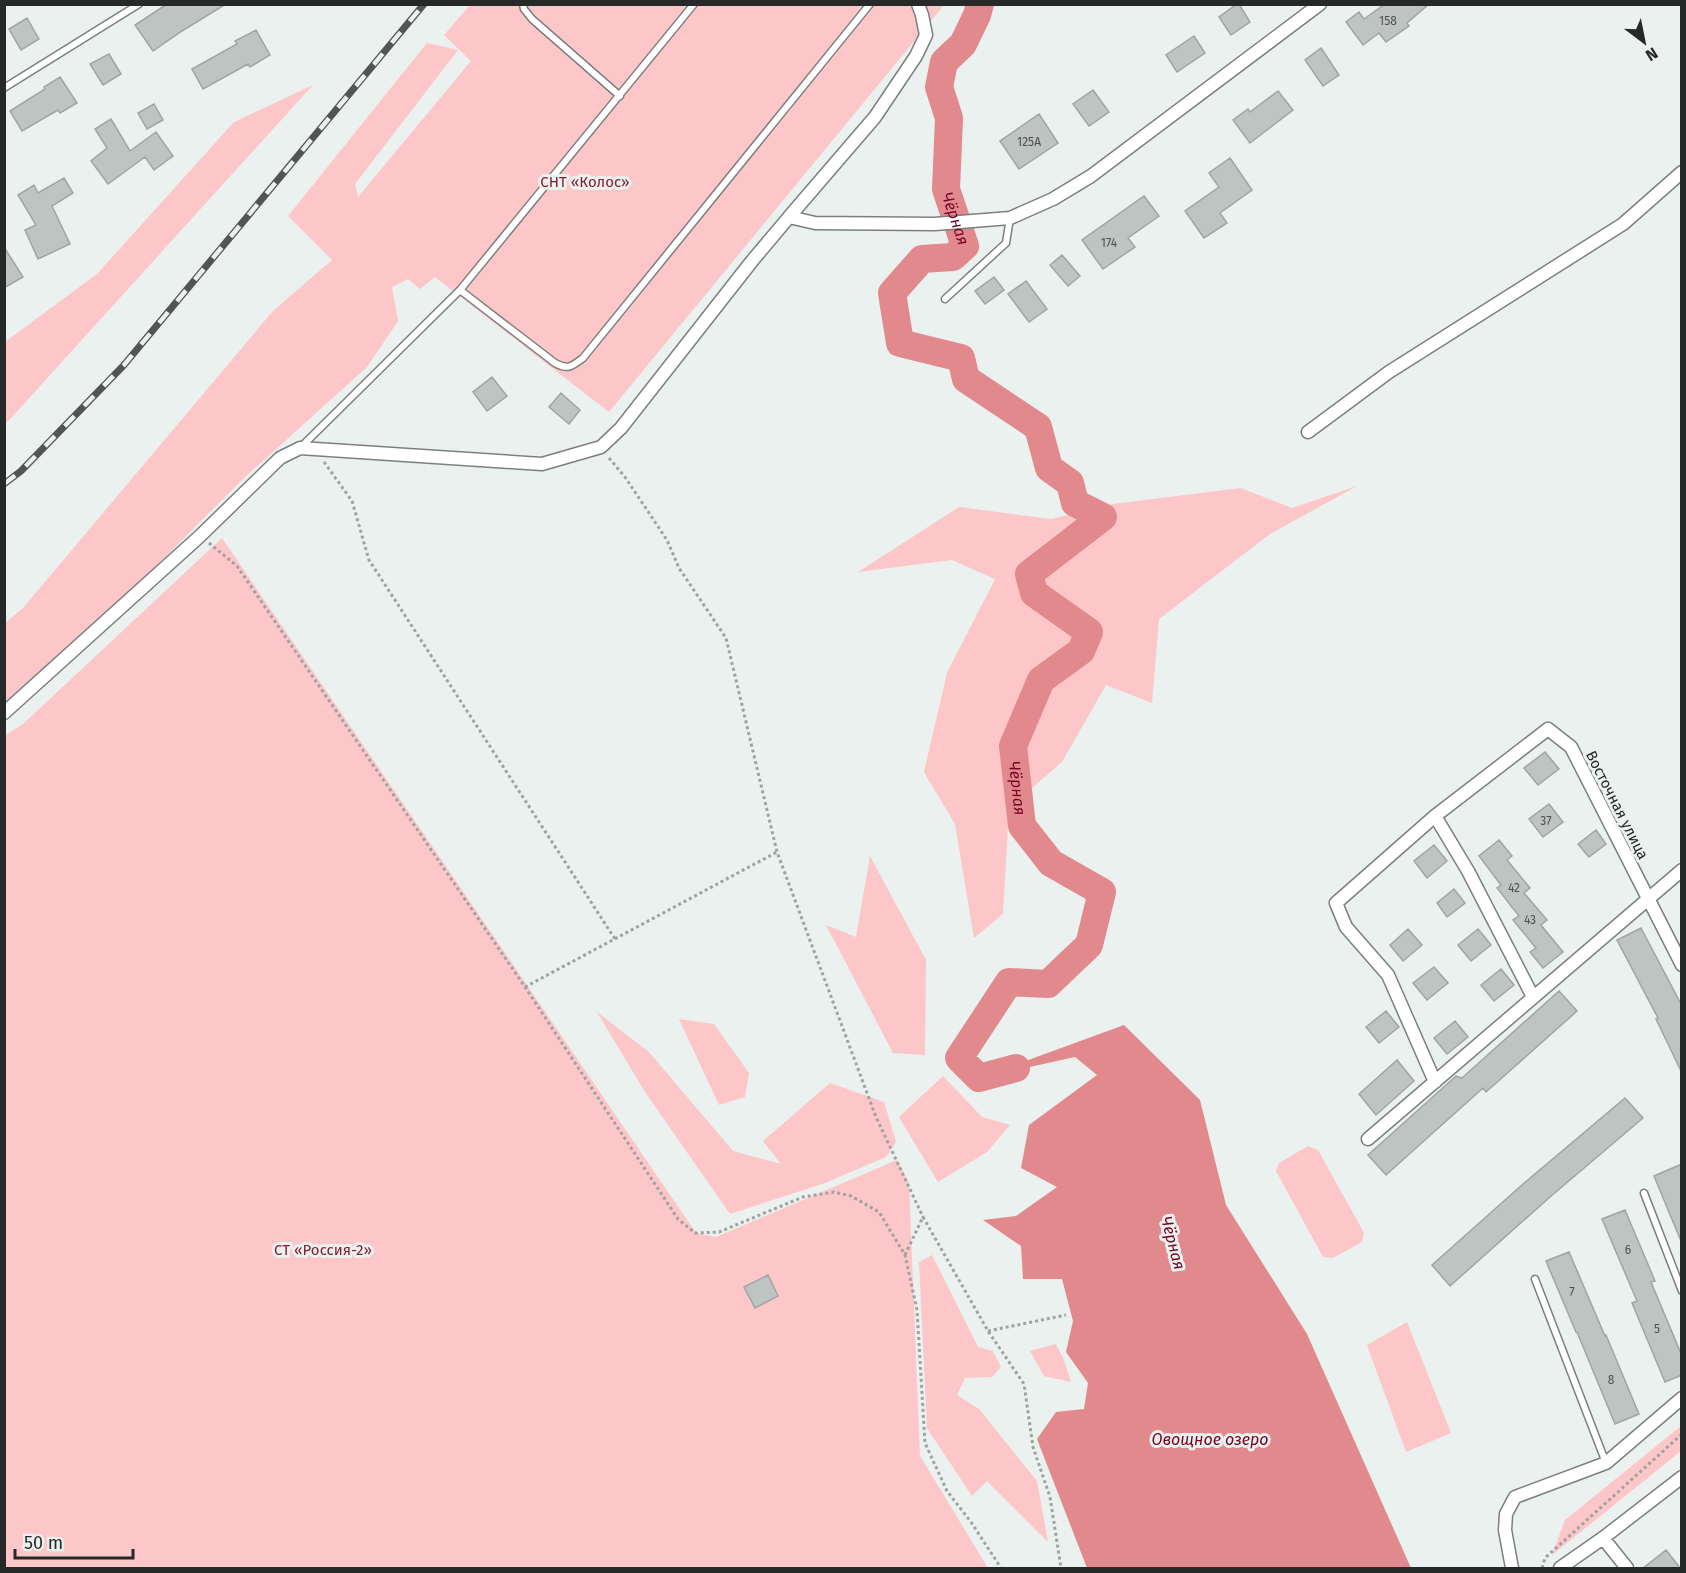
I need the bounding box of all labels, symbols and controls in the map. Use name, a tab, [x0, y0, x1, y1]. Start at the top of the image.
north arrow	[1614, 12, 1674, 72]
house number: 158	[1379, 14, 1397, 28]
text: N	[1642, 43, 1661, 65]
house number: 125А	[1017, 135, 1041, 149]
park label: СНТ «Колос»	[540, 173, 630, 191]
water label: Чёрная	[938, 190, 973, 247]
house number: 174	[1101, 236, 1118, 250]
street label: Восточная улица	[1582, 748, 1652, 862]
water label: Чёрная	[1005, 760, 1030, 816]
house number: 37	[1540, 814, 1552, 828]
house number: 42	[1508, 881, 1520, 895]
house number: 43	[1524, 913, 1536, 927]
water label: Чёрная	[1157, 1214, 1189, 1272]
park label: СТ «Россия-2»	[274, 1241, 372, 1259]
house number: 6	[1625, 1243, 1631, 1257]
house number: 7	[1569, 1285, 1575, 1299]
house number: 5	[1654, 1322, 1660, 1336]
house number: 8	[1608, 1373, 1615, 1387]
water label: Овощное озеро	[1152, 1430, 1268, 1449]
scale bar	[15, 1522, 134, 1560]
text: 50 m	[24, 1532, 63, 1554]

